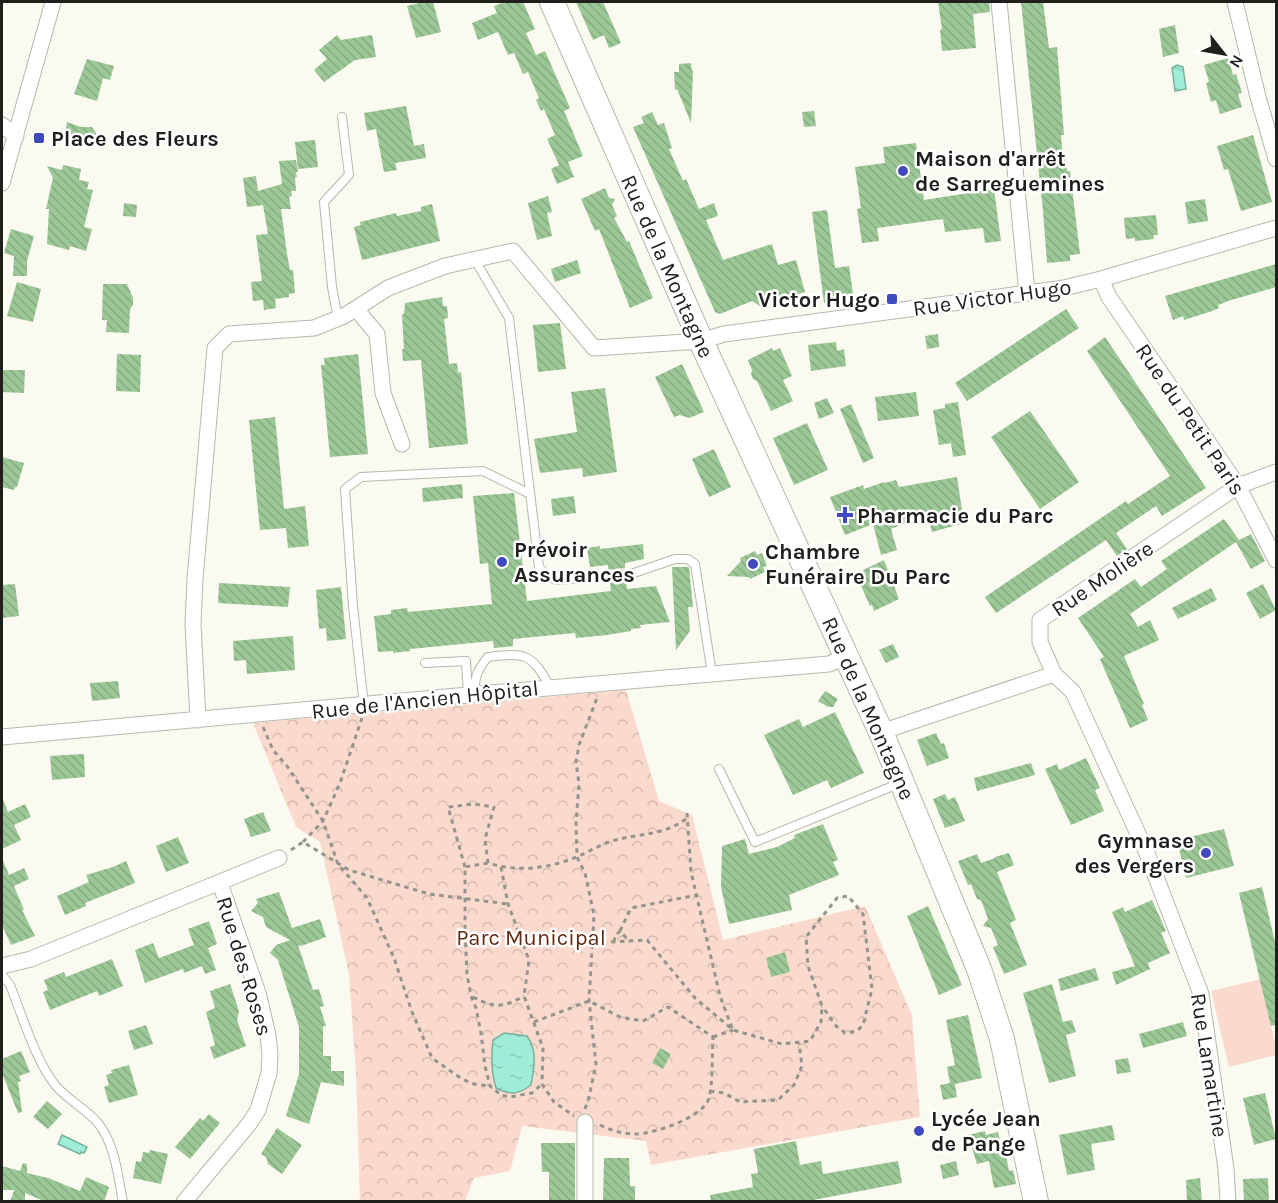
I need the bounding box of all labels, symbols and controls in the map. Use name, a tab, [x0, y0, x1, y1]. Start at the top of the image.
north arrow	[1194, 24, 1254, 84]
text: N	[1225, 52, 1248, 71]
place label: Place des Fleurs	[51, 126, 219, 152]
marker: Place des Fleurs	[32, 131, 46, 145]
place label: Maison d'arrêt de Sarreguemines	[915, 146, 1105, 197]
marker: Maison d'arrêt de Sarreguemines	[896, 164, 910, 178]
street label: Rue de la Montagne	[615, 171, 719, 362]
street label: Rue Victor Hugo	[911, 274, 1073, 322]
place label: Victor Hugo	[758, 287, 880, 313]
marker: Victor Hugo	[885, 292, 899, 306]
street label: Rue du Petit Paris	[1130, 339, 1250, 500]
place label: Pharmacie du Parc	[857, 503, 1054, 529]
marker: Pharmacie du Parc	[838, 508, 852, 522]
street label: Rue Molière	[1047, 535, 1158, 622]
place label: Prévoir Assurances	[514, 537, 635, 588]
place label: Chambre Funéraire Du Parc	[765, 539, 951, 590]
marker: Prévoir Assurances	[495, 555, 509, 569]
marker: Chambre Funéraire Du Parc	[746, 557, 760, 571]
street label: Rue de la Montagne	[816, 613, 920, 804]
street label: Rue de l'Ancien Hôpital	[310, 675, 540, 725]
place label: Gymnase des Vergers	[1074, 828, 1194, 879]
marker: Gymnase des Vergers	[1199, 846, 1213, 860]
street label: Rue des Roses	[211, 893, 278, 1039]
park label: Parc Municipal	[456, 925, 606, 951]
street label: Rue Lamartine	[1185, 991, 1233, 1139]
place label: Lycée Jean de Pange	[931, 1106, 1041, 1157]
marker: Lycée Jean de Pange	[912, 1124, 926, 1138]

